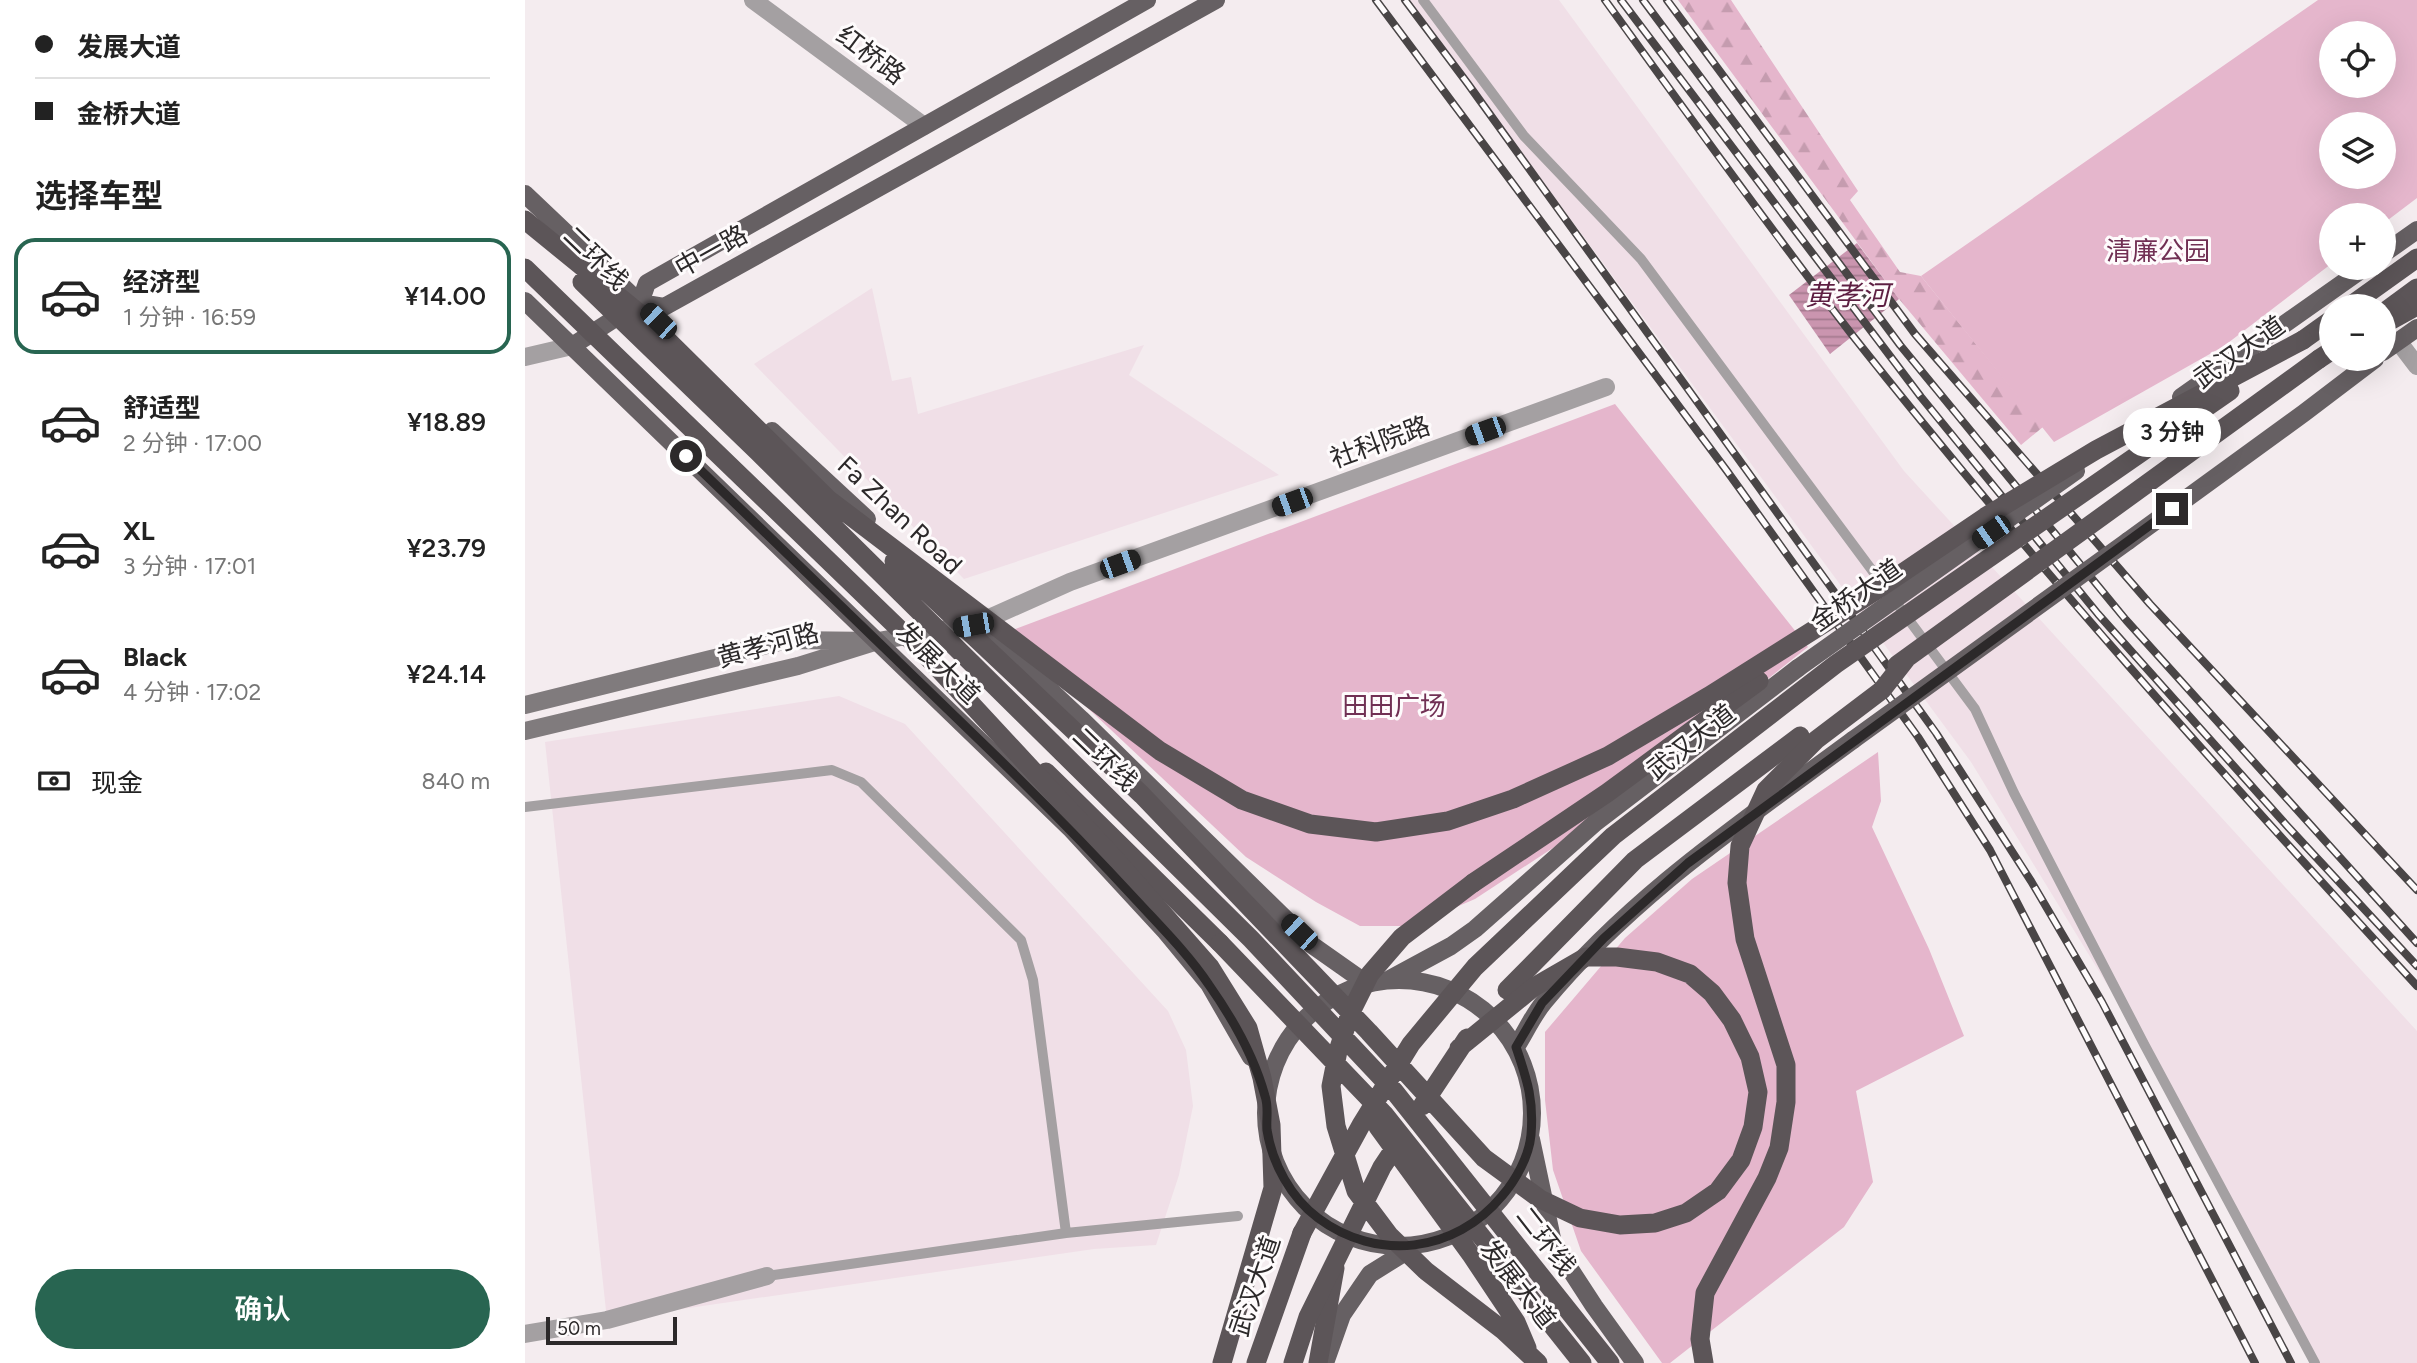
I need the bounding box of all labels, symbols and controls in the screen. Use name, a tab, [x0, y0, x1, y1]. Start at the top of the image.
street label: 红桥路	[830, 19, 912, 91]
map controls	[2319, 21, 2396, 371]
button: locate	[2319, 21, 2396, 98]
text: 发展大道	[77, 31, 181, 63]
text: 金桥大道	[77, 98, 181, 130]
button: layers	[2319, 112, 2396, 189]
text: 选择车型	[35, 177, 163, 215]
button: +	[2319, 203, 2396, 280]
street label: 中一路	[669, 218, 753, 284]
street label: 二环线	[557, 219, 635, 297]
park label: 清廉公园	[2106, 235, 2210, 267]
icon: car	[39, 265, 102, 328]
text: 经济型	[123, 266, 201, 298]
water label: 黄孝河	[1805, 278, 1894, 312]
text: ¥14.00	[404, 280, 486, 312]
button: −	[2319, 294, 2396, 371]
car	[636, 299, 681, 343]
text: 1 分钟 · 16:59	[123, 303, 256, 331]
street label: 武汉大道	[2187, 309, 2291, 395]
icon: car	[39, 391, 102, 454]
text: 舒适型	[123, 392, 201, 424]
text: ¥18.89	[407, 406, 486, 438]
callout: 3 分钟	[2123, 407, 2221, 456]
street label: 社科院路	[1326, 409, 1434, 475]
car	[1462, 414, 1509, 448]
text: 3 分钟	[2140, 418, 2204, 446]
text: 2 分钟 · 17:00	[123, 429, 262, 457]
route start	[670, 440, 702, 472]
street label: Fa Zhan Road	[831, 449, 969, 581]
car	[1269, 485, 1316, 519]
route end	[2156, 493, 2188, 525]
car	[1968, 511, 2015, 553]
text: XL	[123, 515, 155, 547]
icon: car	[39, 517, 102, 580]
text: ¥23.79	[407, 532, 486, 564]
car	[1097, 547, 1144, 581]
text: 3 分钟 · 17:01	[123, 552, 256, 580]
street label: 金桥大道	[1804, 552, 1908, 638]
car	[951, 611, 996, 639]
street label: 发展大道	[889, 615, 987, 711]
street label: 黄孝河路	[714, 616, 822, 674]
text: Black	[123, 641, 187, 673]
icon: car	[39, 643, 102, 706]
text: ¥24.14	[407, 658, 486, 690]
text: 4 分钟 · 17:02	[123, 678, 261, 706]
park label: 田田广场	[1342, 690, 1446, 722]
street label: 武汉大道	[1640, 697, 1742, 787]
street label: 二环线	[1066, 720, 1144, 798]
icon: cash	[35, 762, 73, 800]
text: 现金	[91, 767, 143, 799]
text: 840 m	[422, 767, 490, 795]
car	[1277, 910, 1322, 954]
street label: 二环线	[1509, 1200, 1583, 1282]
street label: 武汉大道	[1223, 1232, 1287, 1340]
street label: 发展大道	[1473, 1233, 1563, 1335]
button: 确认	[35, 1269, 490, 1349]
scale bar	[546, 1314, 677, 1346]
text: 50 m	[557, 1317, 601, 1340]

